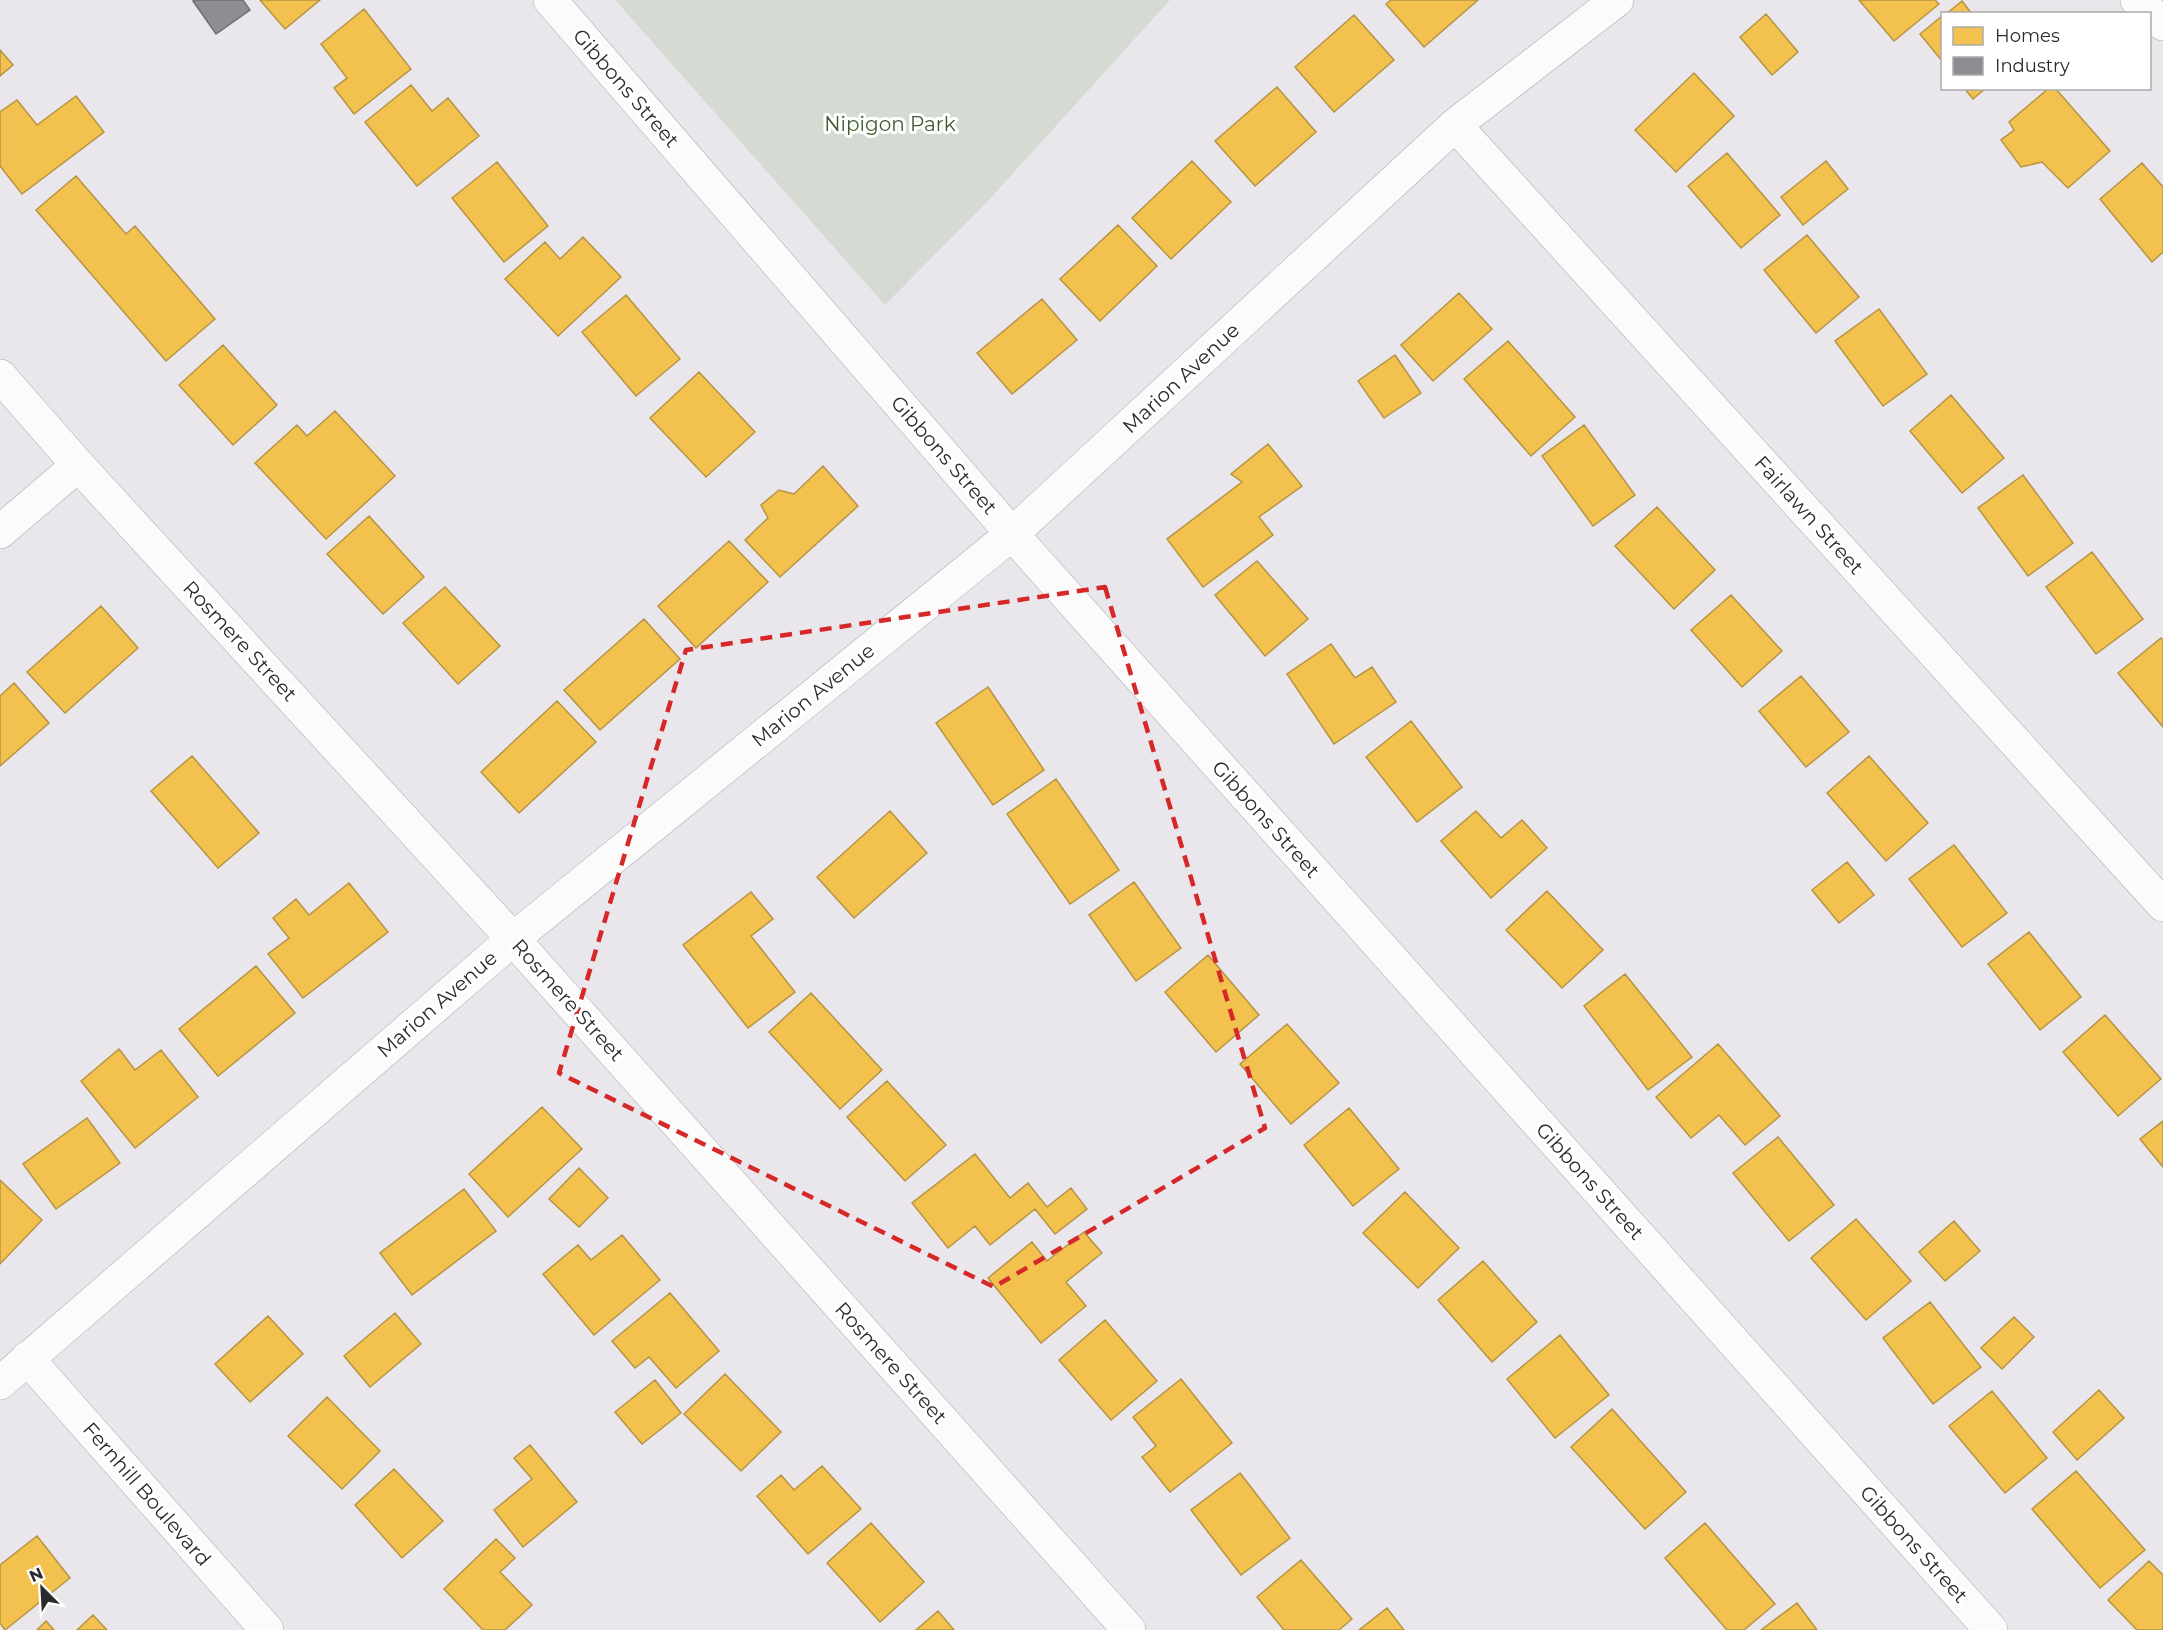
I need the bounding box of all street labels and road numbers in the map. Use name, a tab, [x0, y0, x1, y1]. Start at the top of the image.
street label: Gibbons Street	[568, 24, 684, 152]
street label: Marion Avenue	[1118, 318, 1244, 438]
street label: Gibbons Street	[886, 391, 1002, 519]
street label: Fairlawn Street	[1750, 451, 1868, 579]
street label: Rosmere Street	[178, 576, 302, 706]
street label: Marion Avenue	[747, 638, 879, 752]
street label: Gibbons Street	[1207, 755, 1325, 883]
street label: Rosmere Street	[507, 934, 629, 1066]
street label: Marion Avenue	[372, 945, 502, 1063]
street label: Gibbons Street	[1531, 1117, 1649, 1245]
street label: Rosmere Street	[830, 1297, 952, 1429]
street label: Fernhill Boulevard	[78, 1417, 216, 1571]
street label: Gibbons Street	[1855, 1480, 1973, 1608]

